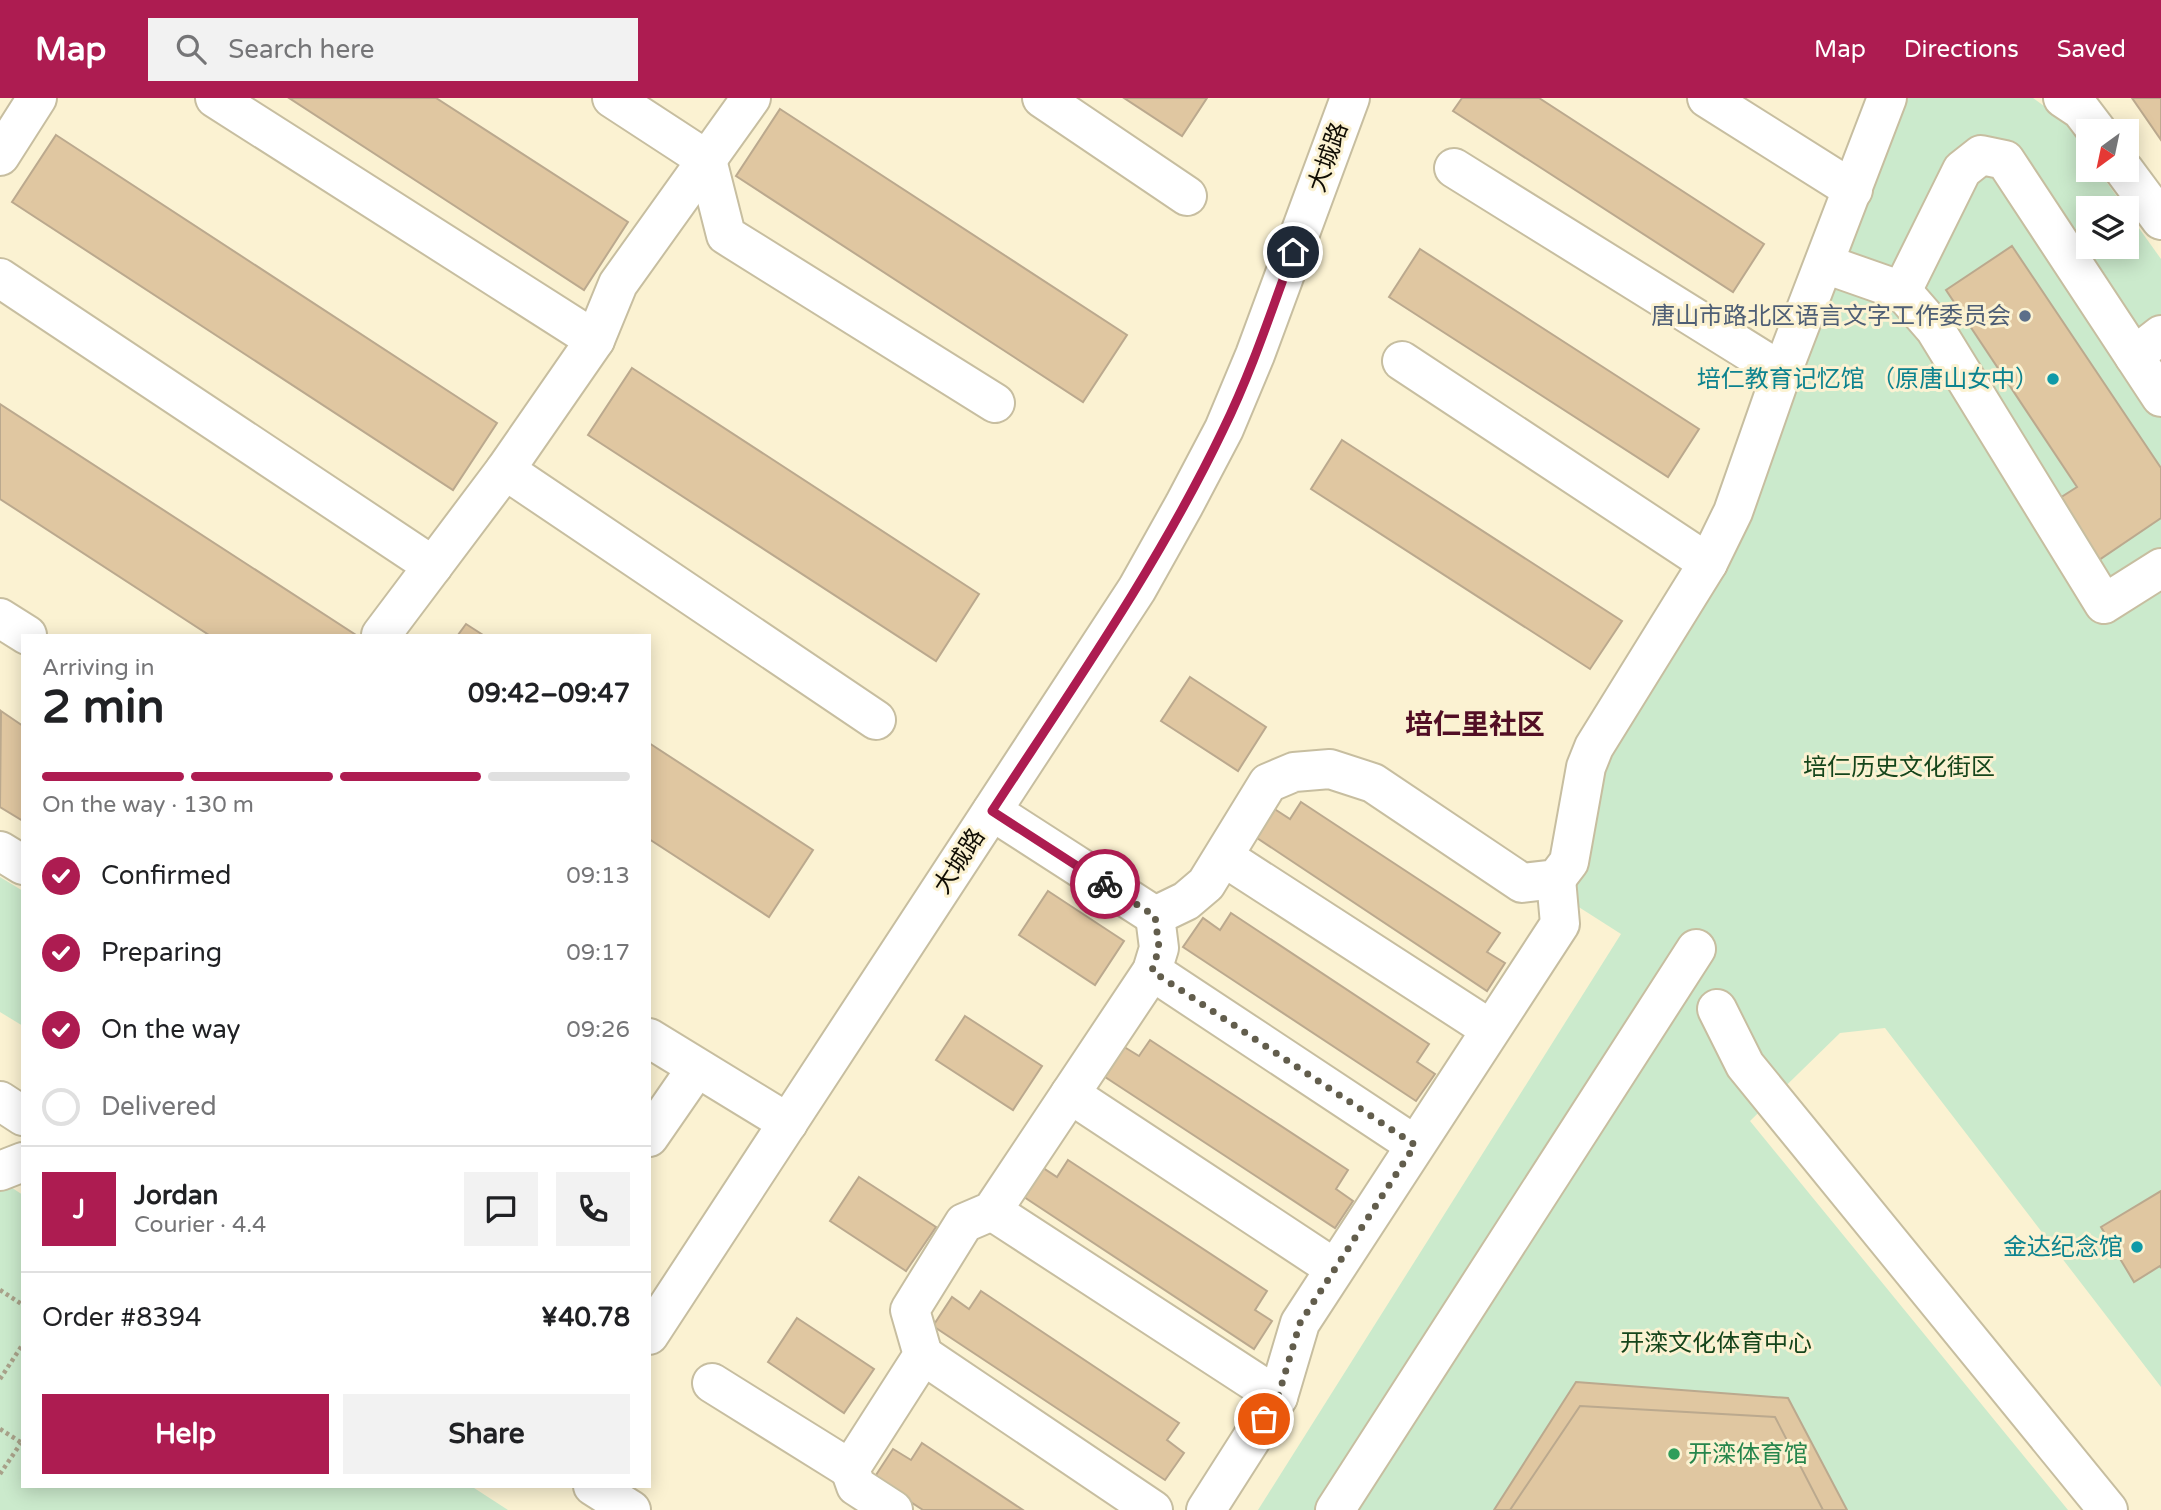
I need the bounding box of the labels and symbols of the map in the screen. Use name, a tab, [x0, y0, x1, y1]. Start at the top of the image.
street label: 大城路	[1303, 118, 1354, 196]
north arrow	[2076, 119, 2138, 182]
pin	[1263, 222, 1323, 282]
place label: 唐山市路北区语言文字工作委员会	[1651, 302, 2011, 331]
marker: 唐山市路北区语言文字工作委员会	[2017, 308, 2033, 324]
place label: 培仁教育记忆馆 （原唐山女中）	[1697, 365, 2039, 394]
marker: 培仁教育记忆馆 （原唐山女中）	[2045, 371, 2061, 387]
district label: 培仁里社区	[1405, 708, 1545, 742]
park label: 培仁历史文化街区	[1803, 753, 1995, 782]
street label: 大城路	[928, 823, 991, 899]
courier	[1070, 849, 1140, 919]
place label: 金达纪念馆	[2003, 1233, 2123, 1262]
marker: 金达纪念馆	[2129, 1239, 2145, 1255]
park label: 开滦文化体育中心	[1620, 1329, 1812, 1358]
pin	[1234, 1389, 1294, 1449]
place label: 开滦体育馆	[1688, 1440, 1808, 1469]
marker: 开滦体育馆	[1666, 1446, 1682, 1462]

